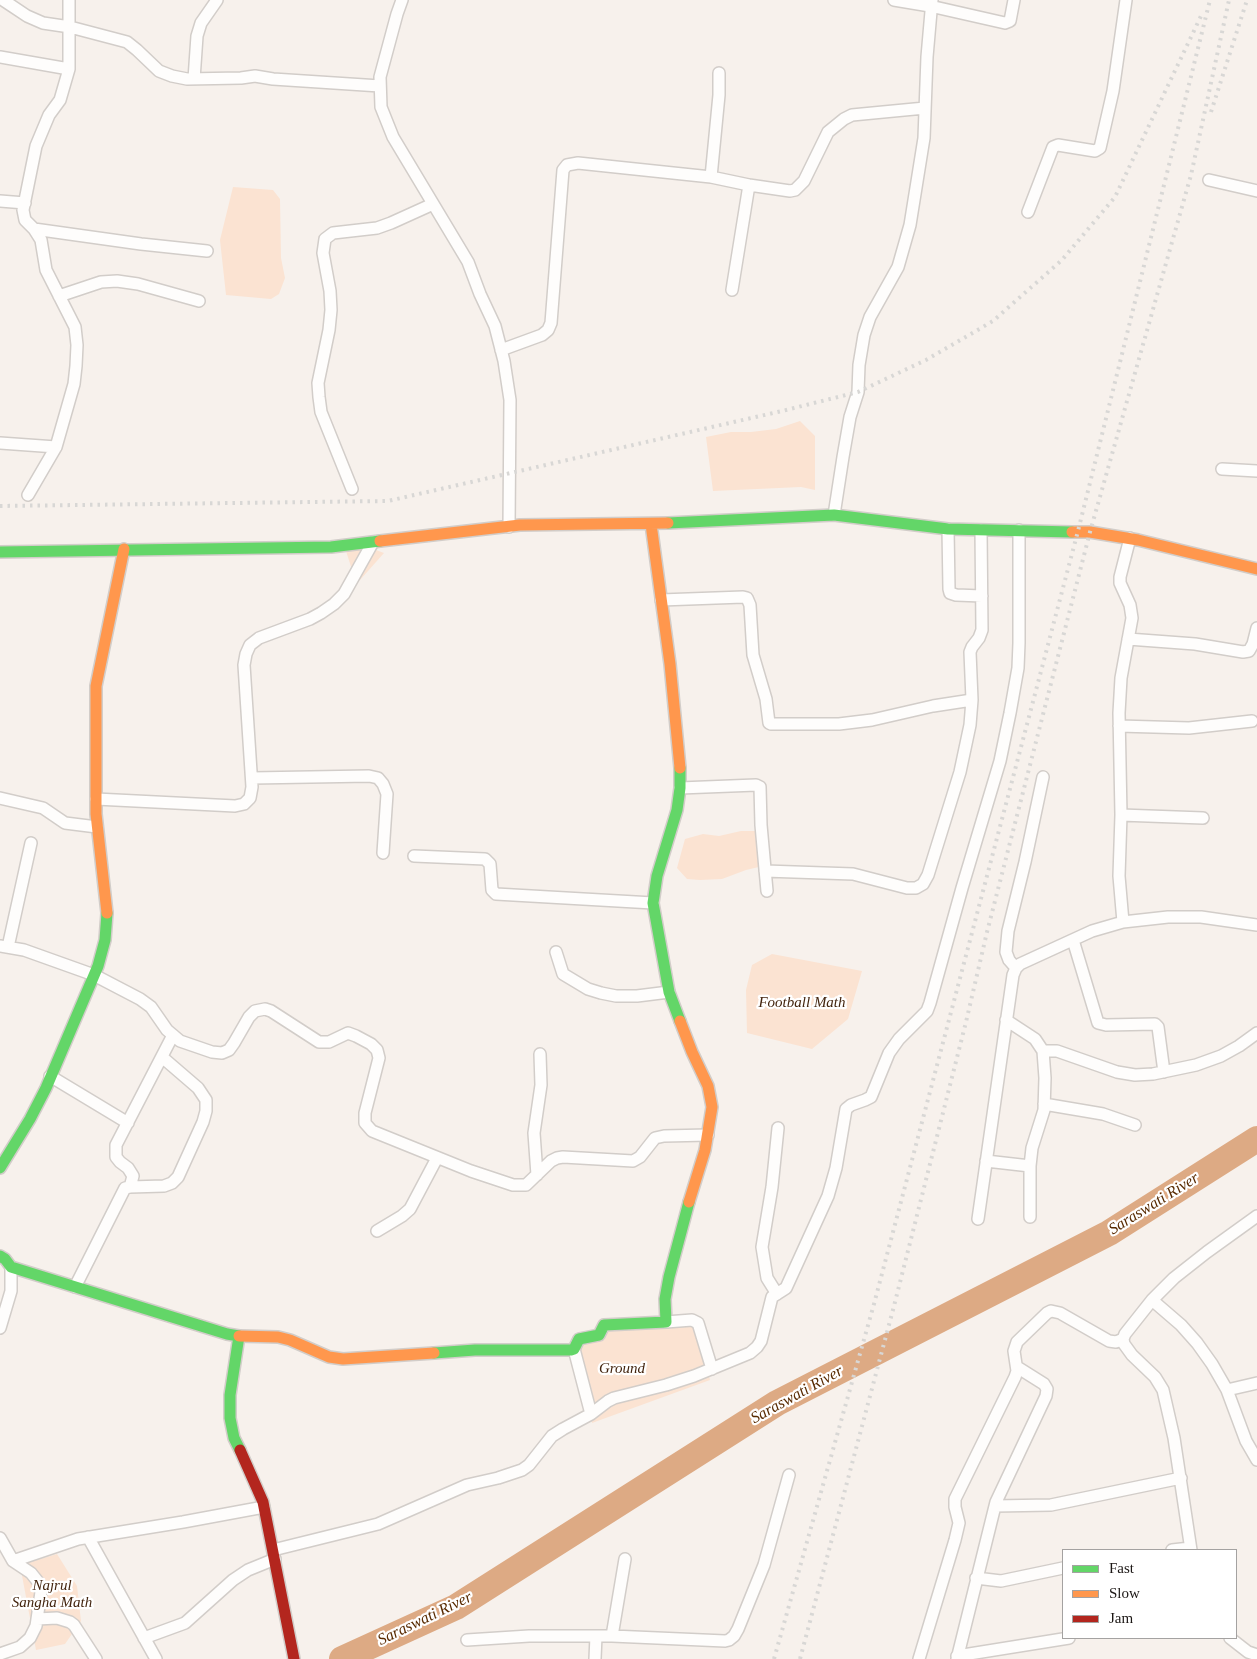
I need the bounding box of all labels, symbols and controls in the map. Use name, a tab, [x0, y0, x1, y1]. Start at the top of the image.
park label: Football Math	[758, 994, 846, 1012]
water label: Saraswati River	[1105, 1169, 1203, 1239]
park label: Ground	[599, 1360, 645, 1378]
water label: Saraswati River	[747, 1362, 847, 1428]
legend	[1062, 1549, 1237, 1639]
text: Fast	[1109, 1560, 1134, 1576]
park label: Najrul Sangha Math	[12, 1577, 92, 1612]
text: Slow	[1109, 1585, 1140, 1601]
water label: Saraswati River	[375, 1588, 475, 1650]
text: Jam	[1109, 1610, 1133, 1626]

